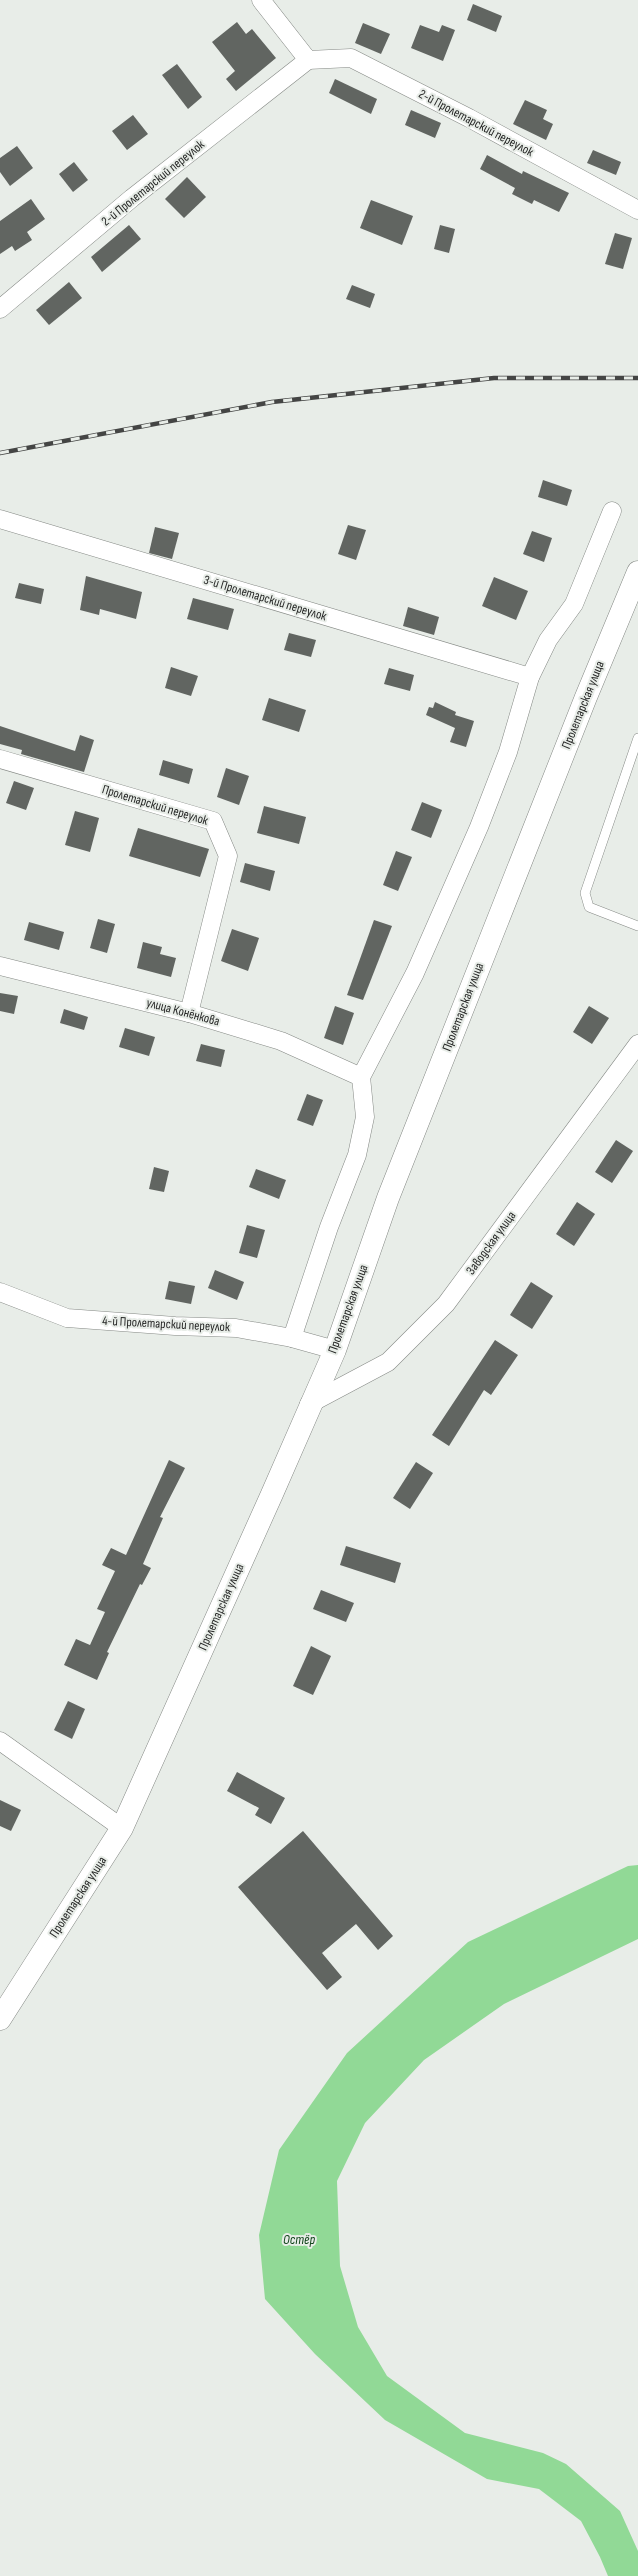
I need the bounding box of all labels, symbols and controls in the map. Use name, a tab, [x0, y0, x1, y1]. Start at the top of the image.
street label: 2-й Пролетарский переулок	[416, 86, 536, 160]
street label: 2-й Пролетарский переулок	[98, 137, 208, 229]
street label: 3-й Пролетарский переулок	[201, 572, 329, 624]
street label: Пролетарская улица	[558, 659, 608, 751]
street label: Пролетарский переулок	[100, 781, 210, 829]
street label: Пролетарская улица	[439, 960, 487, 1054]
street label: улица Конёнкова	[145, 995, 221, 1029]
street label: Заводская улица	[463, 1208, 519, 1278]
street label: Пролетарская улица	[324, 1262, 372, 1356]
street label: 4-й Пролетарский переулок	[102, 1313, 230, 1335]
street label: Пролетарская улица	[195, 1561, 247, 1653]
street label: Пролетарская улица	[46, 1853, 110, 1941]
water label: Остёр	[283, 2231, 315, 2248]

